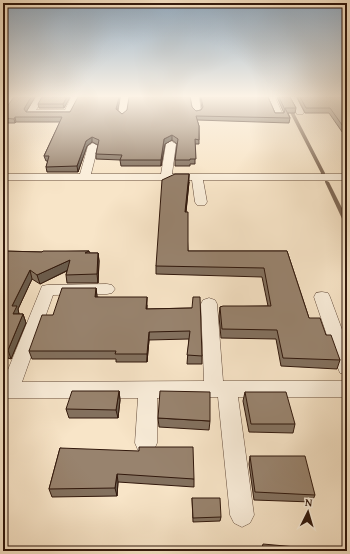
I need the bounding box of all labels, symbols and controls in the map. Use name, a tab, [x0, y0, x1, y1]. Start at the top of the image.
north arrow	[288, 492, 328, 532]
text: N	[305, 494, 314, 510]

